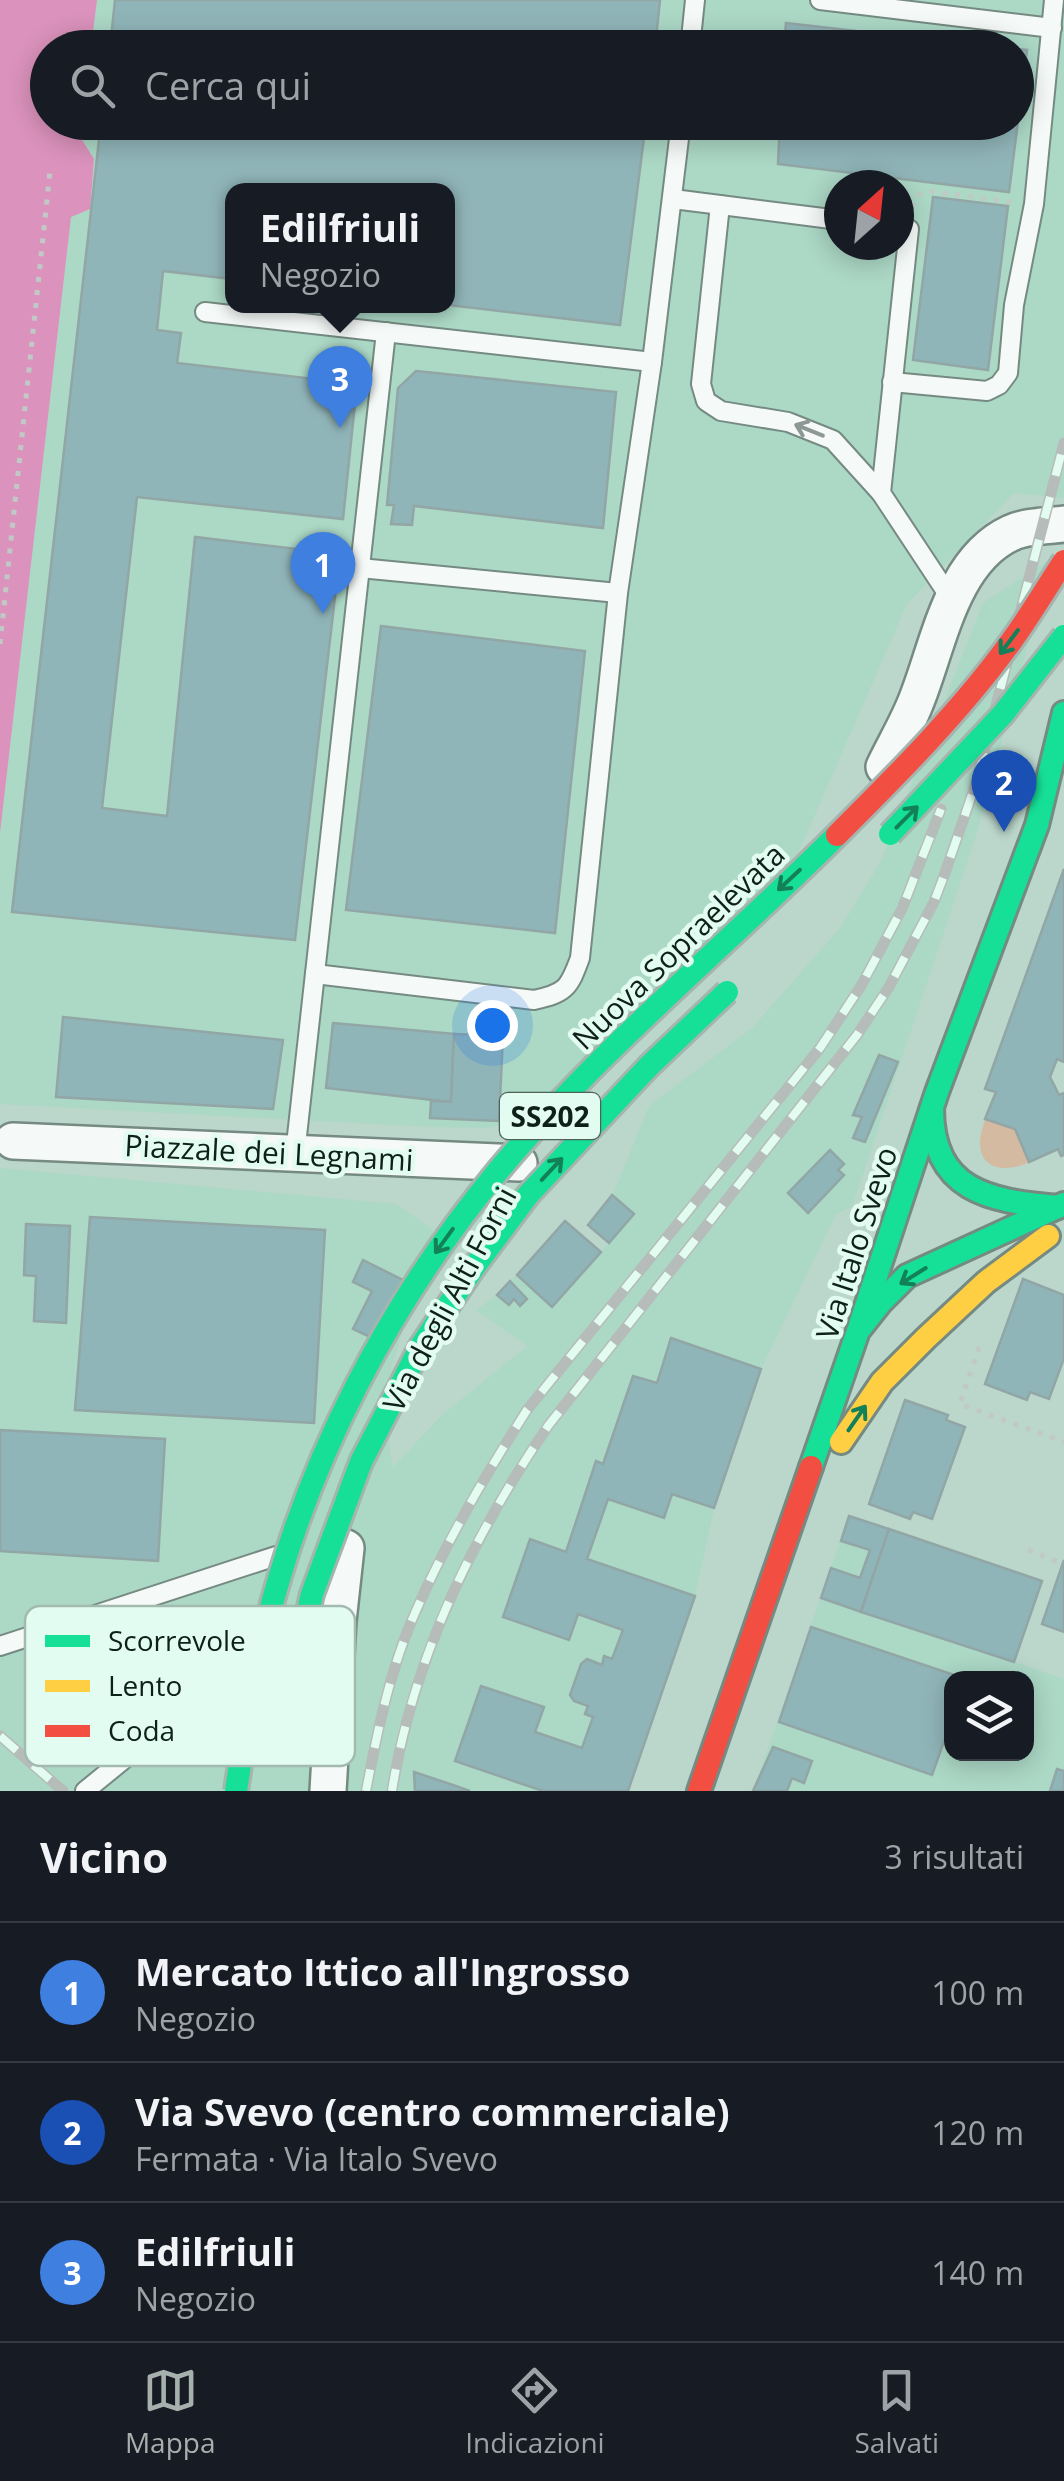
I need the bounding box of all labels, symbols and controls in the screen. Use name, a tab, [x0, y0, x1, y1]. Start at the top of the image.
search box	[30, 30, 1034, 140]
icon: search	[65, 58, 120, 113]
text: Cerca qui	[145, 59, 311, 111]
north arrow	[824, 170, 914, 260]
popup	[225, 183, 455, 313]
text: Edilfriuli	[260, 201, 420, 253]
text: Negozio	[260, 253, 381, 296]
pin: 3	[308, 346, 372, 428]
one-way arrow	[794, 419, 825, 437]
pin: 1	[290, 532, 356, 614]
one-way arrow	[999, 628, 1020, 655]
pin: 2	[972, 750, 1036, 832]
one-way arrow	[894, 805, 918, 829]
street label: Nuova Sopraelevata	[563, 834, 793, 1058]
one-way arrow	[777, 868, 802, 891]
your location	[467, 1000, 518, 1051]
road number: SS202	[500, 1093, 600, 1139]
street label: Piazzale dei Legnami	[124, 1124, 414, 1180]
street label: Via Italo Svevo	[806, 1141, 906, 1345]
one-way arrow	[540, 1158, 564, 1182]
street label: Via degli Alti Forni	[373, 1180, 525, 1418]
one-way arrow	[434, 1227, 455, 1254]
one-way arrow	[899, 1265, 927, 1286]
one-way arrow	[847, 1404, 868, 1432]
legend	[25, 1606, 355, 1766]
text: Scorrevole	[108, 1621, 246, 1659]
text: Lento	[108, 1666, 182, 1704]
map controls	[944, 1671, 1034, 1761]
button: layers	[944, 1671, 1034, 1761]
text: Coda	[108, 1711, 175, 1749]
text: Vicino	[40, 1828, 168, 1885]
text: 3 risultati	[885, 1835, 1024, 1878]
text: Mercato Ittico all'Ingrosso	[135, 1945, 630, 1997]
text: 1	[63, 1971, 82, 2014]
text: 100 m	[931, 1971, 1024, 2014]
text: Negozio	[135, 1997, 256, 2040]
text: Via Svevo (centro commerciale)	[135, 2085, 730, 2137]
text: 2	[63, 2111, 82, 2154]
text: 120 m	[931, 2111, 1024, 2154]
text: Fermata · Via Italo Svevo	[135, 2137, 498, 2180]
text: Edilfriuli	[135, 2225, 295, 2277]
text: 3	[63, 2251, 82, 2294]
text: 140 m	[931, 2251, 1024, 2294]
text: Negozio	[135, 2277, 256, 2320]
tab: Mappa	[125, 2363, 215, 2461]
tab: Indicazioni	[465, 2363, 605, 2461]
tab: Salvati	[855, 2363, 939, 2461]

